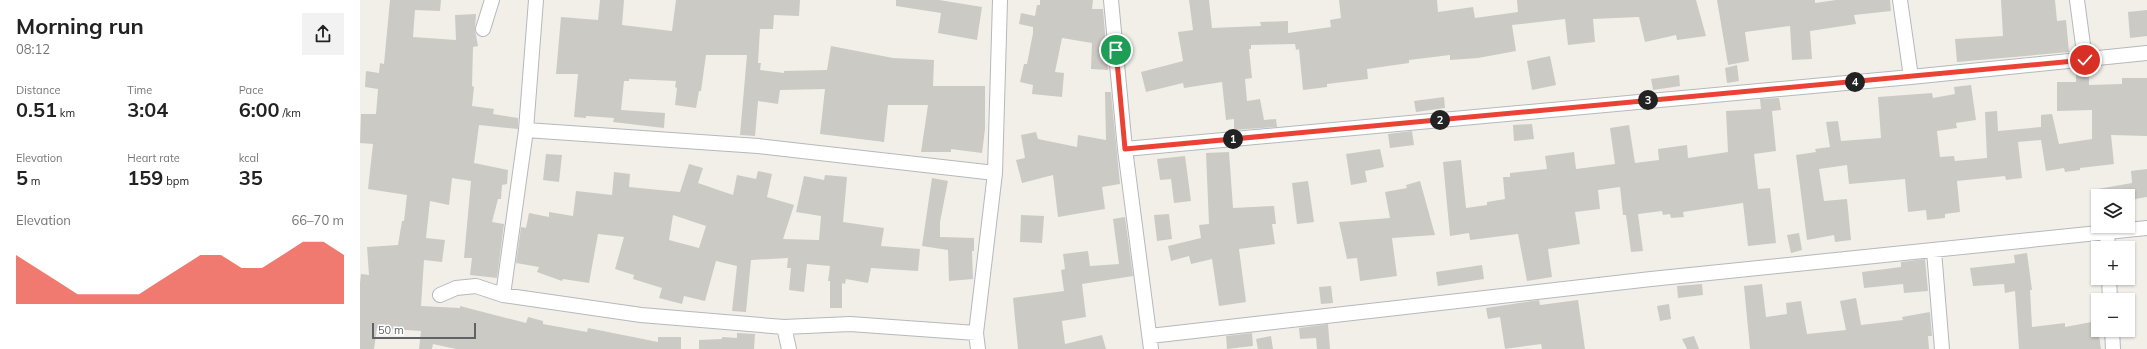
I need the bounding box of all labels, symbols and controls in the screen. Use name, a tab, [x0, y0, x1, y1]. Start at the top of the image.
text: Morning run	[16, 12, 144, 40]
button: share	[302, 13, 344, 55]
pin	[1099, 33, 1133, 67]
icon: arrive	[1105, 39, 1127, 61]
text: 08:12	[16, 41, 50, 57]
pin	[2068, 43, 2102, 77]
icon: check	[2074, 49, 2096, 71]
pin: 4	[1845, 72, 1865, 92]
text: 4	[1852, 75, 1858, 89]
text: Distance	[16, 83, 60, 97]
text: Time	[127, 83, 152, 97]
text: Pace	[239, 83, 263, 97]
pin: 3	[1638, 90, 1658, 110]
text: 3	[1645, 93, 1651, 107]
text: 0.51	[16, 97, 57, 122]
text: 3:04	[127, 97, 168, 122]
text: 6:00	[239, 97, 280, 122]
text: km	[57, 106, 75, 120]
text: /km	[280, 106, 301, 120]
pin: 2	[1430, 110, 1450, 130]
text: 2	[1437, 113, 1443, 127]
pin: 1	[1223, 129, 1243, 149]
text: 1	[1230, 132, 1236, 146]
text: Elevation	[16, 151, 63, 165]
text: Heart rate	[127, 151, 180, 165]
text: kcal	[239, 151, 259, 165]
text: 5	[16, 165, 28, 190]
text: 159	[127, 165, 163, 190]
text: 35	[239, 165, 263, 190]
text: m	[28, 174, 41, 188]
text: bpm	[163, 174, 189, 188]
map controls	[2091, 189, 2135, 337]
button: layers	[2091, 189, 2135, 233]
text: Elevation	[16, 212, 71, 228]
text: 66–70 m	[291, 212, 344, 228]
button: +	[2091, 241, 2135, 285]
button: −	[2091, 293, 2135, 337]
scale bar	[372, 321, 476, 340]
text: 50 m	[378, 323, 404, 337]

